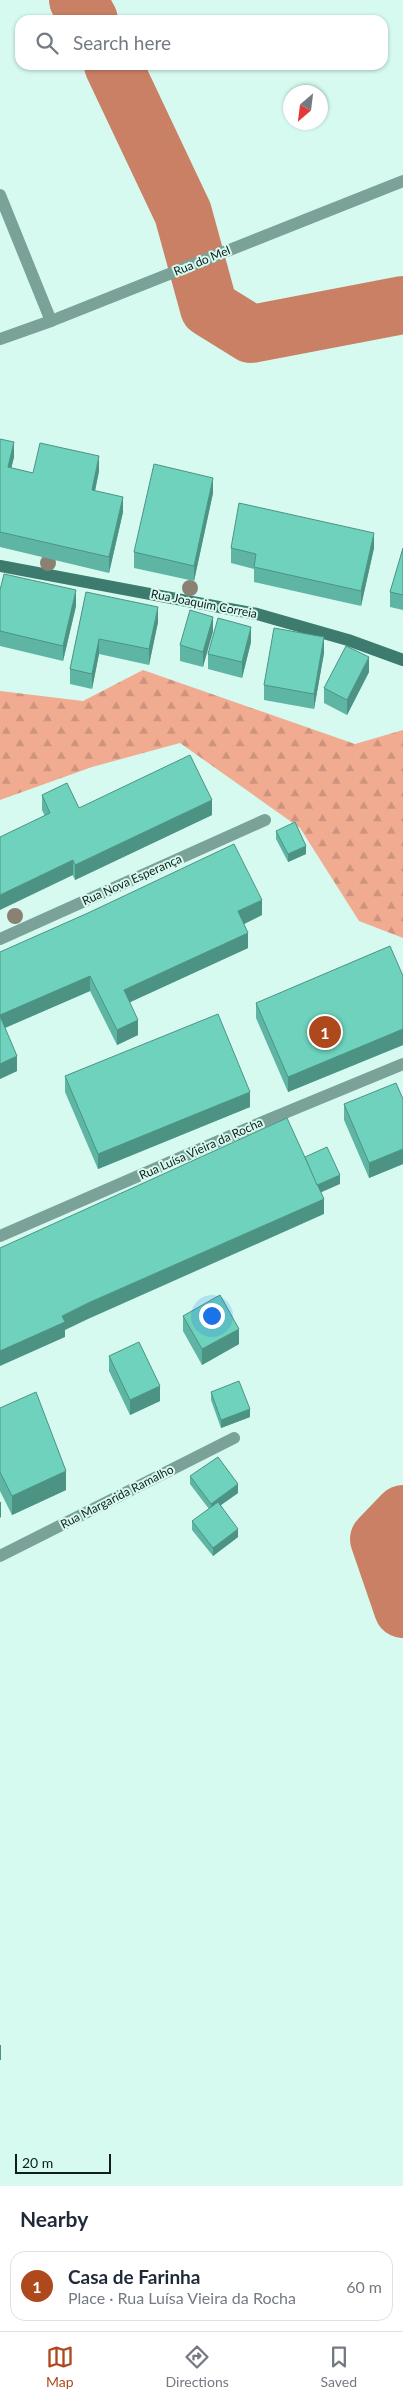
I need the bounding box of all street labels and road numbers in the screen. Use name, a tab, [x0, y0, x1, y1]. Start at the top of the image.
street label: Rua do Mel	[171, 242, 232, 279]
street label: Rua Joaquim Correia	[150, 586, 259, 621]
street label: Rua Nova Esperança	[80, 851, 184, 908]
street label: Rua Luísa Vieira da Rocha	[137, 1114, 265, 1183]
street label: Rua Margarida Ramalho	[58, 1461, 176, 1532]

